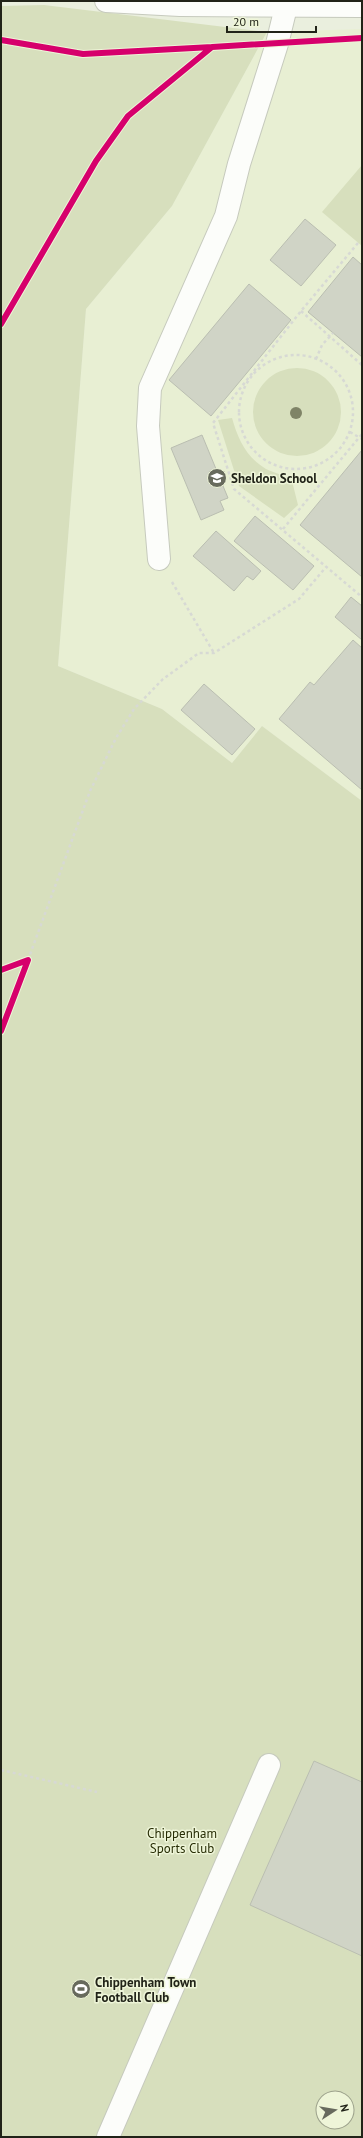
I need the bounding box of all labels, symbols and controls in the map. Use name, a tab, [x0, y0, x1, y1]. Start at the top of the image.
scale bar	[227, 8, 316, 34]
text: 20 m	[233, 14, 259, 29]
school or university icon: Sheldon School	[206, 467, 228, 489]
place label: Sheldon School	[231, 470, 317, 487]
park label: Chippenham Sports Club	[147, 1825, 217, 1857]
place label: Chippenham Town Football Club	[95, 1974, 196, 2006]
sports icon: Chippenham Town Football Club	[70, 1978, 92, 2000]
north arrow	[315, 2090, 355, 2130]
text: N	[337, 2103, 352, 2113]

